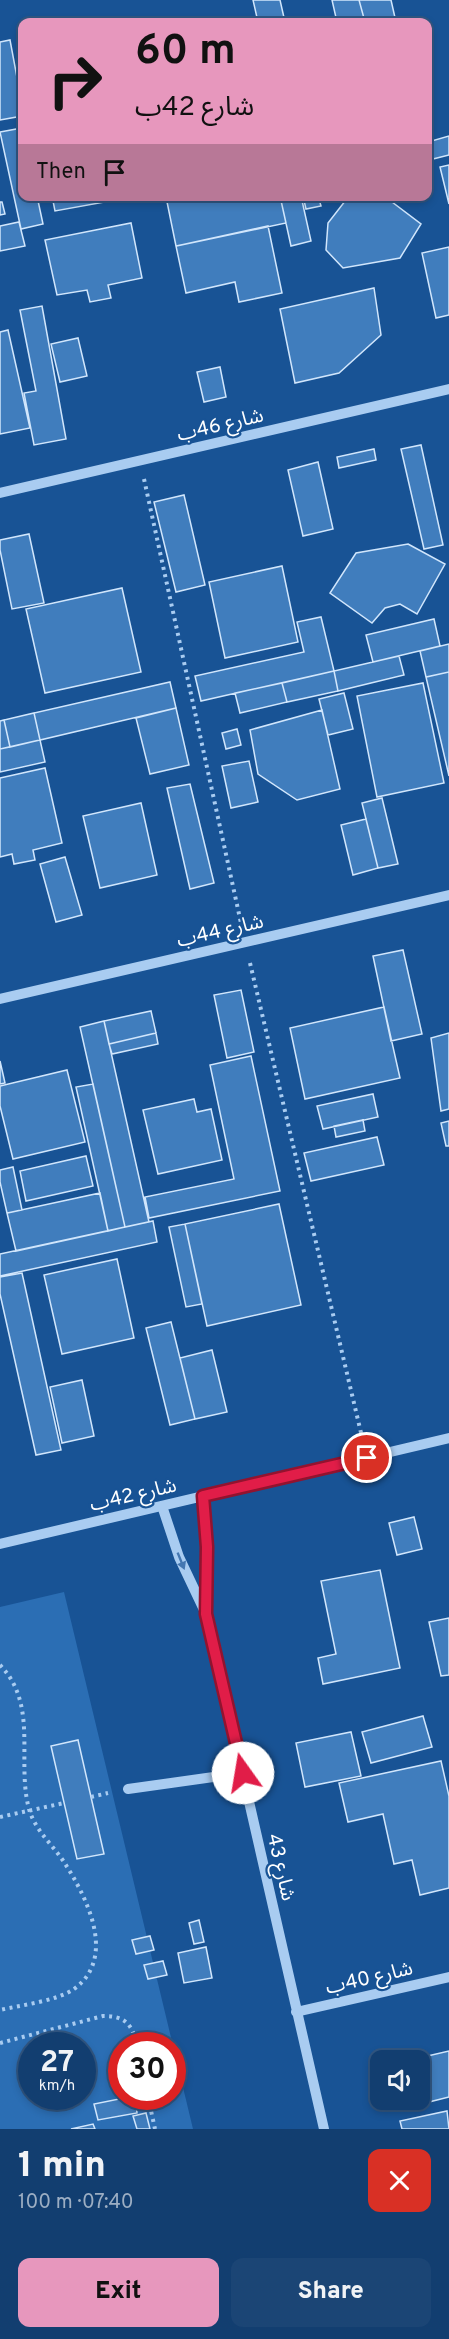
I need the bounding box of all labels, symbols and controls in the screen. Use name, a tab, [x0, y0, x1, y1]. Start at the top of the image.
text: 60 m	[135, 26, 236, 79]
icon: right	[36, 42, 114, 120]
text: شارع 42ب	[135, 91, 254, 125]
icon: arrive	[98, 156, 131, 189]
text: Then	[36, 159, 86, 186]
street label: شارع 46ب	[175, 403, 266, 449]
street label: شارع 44ب	[174, 909, 266, 955]
pin	[341, 1432, 392, 1483]
icon: arrive	[350, 1441, 383, 1474]
street label: شارع 42ب	[88, 1473, 179, 1519]
one-way arrow	[177, 1552, 186, 1570]
position arrow	[211, 1741, 275, 1805]
street label: شارع 43	[260, 1831, 300, 1904]
street label: شارع 40ب	[323, 1956, 416, 2002]
speed limit sign: 30	[108, 2032, 186, 2110]
text: 27	[40, 2045, 74, 2082]
map controls	[370, 2050, 430, 2110]
button: sound	[370, 2050, 430, 2110]
text: km/h	[39, 2077, 75, 2096]
text: 1 min	[18, 2144, 106, 2190]
button: close	[368, 2149, 431, 2212]
text: 100 m · 07:40	[18, 2190, 134, 2216]
button: Exit	[18, 2258, 219, 2327]
button: Share	[231, 2258, 431, 2327]

